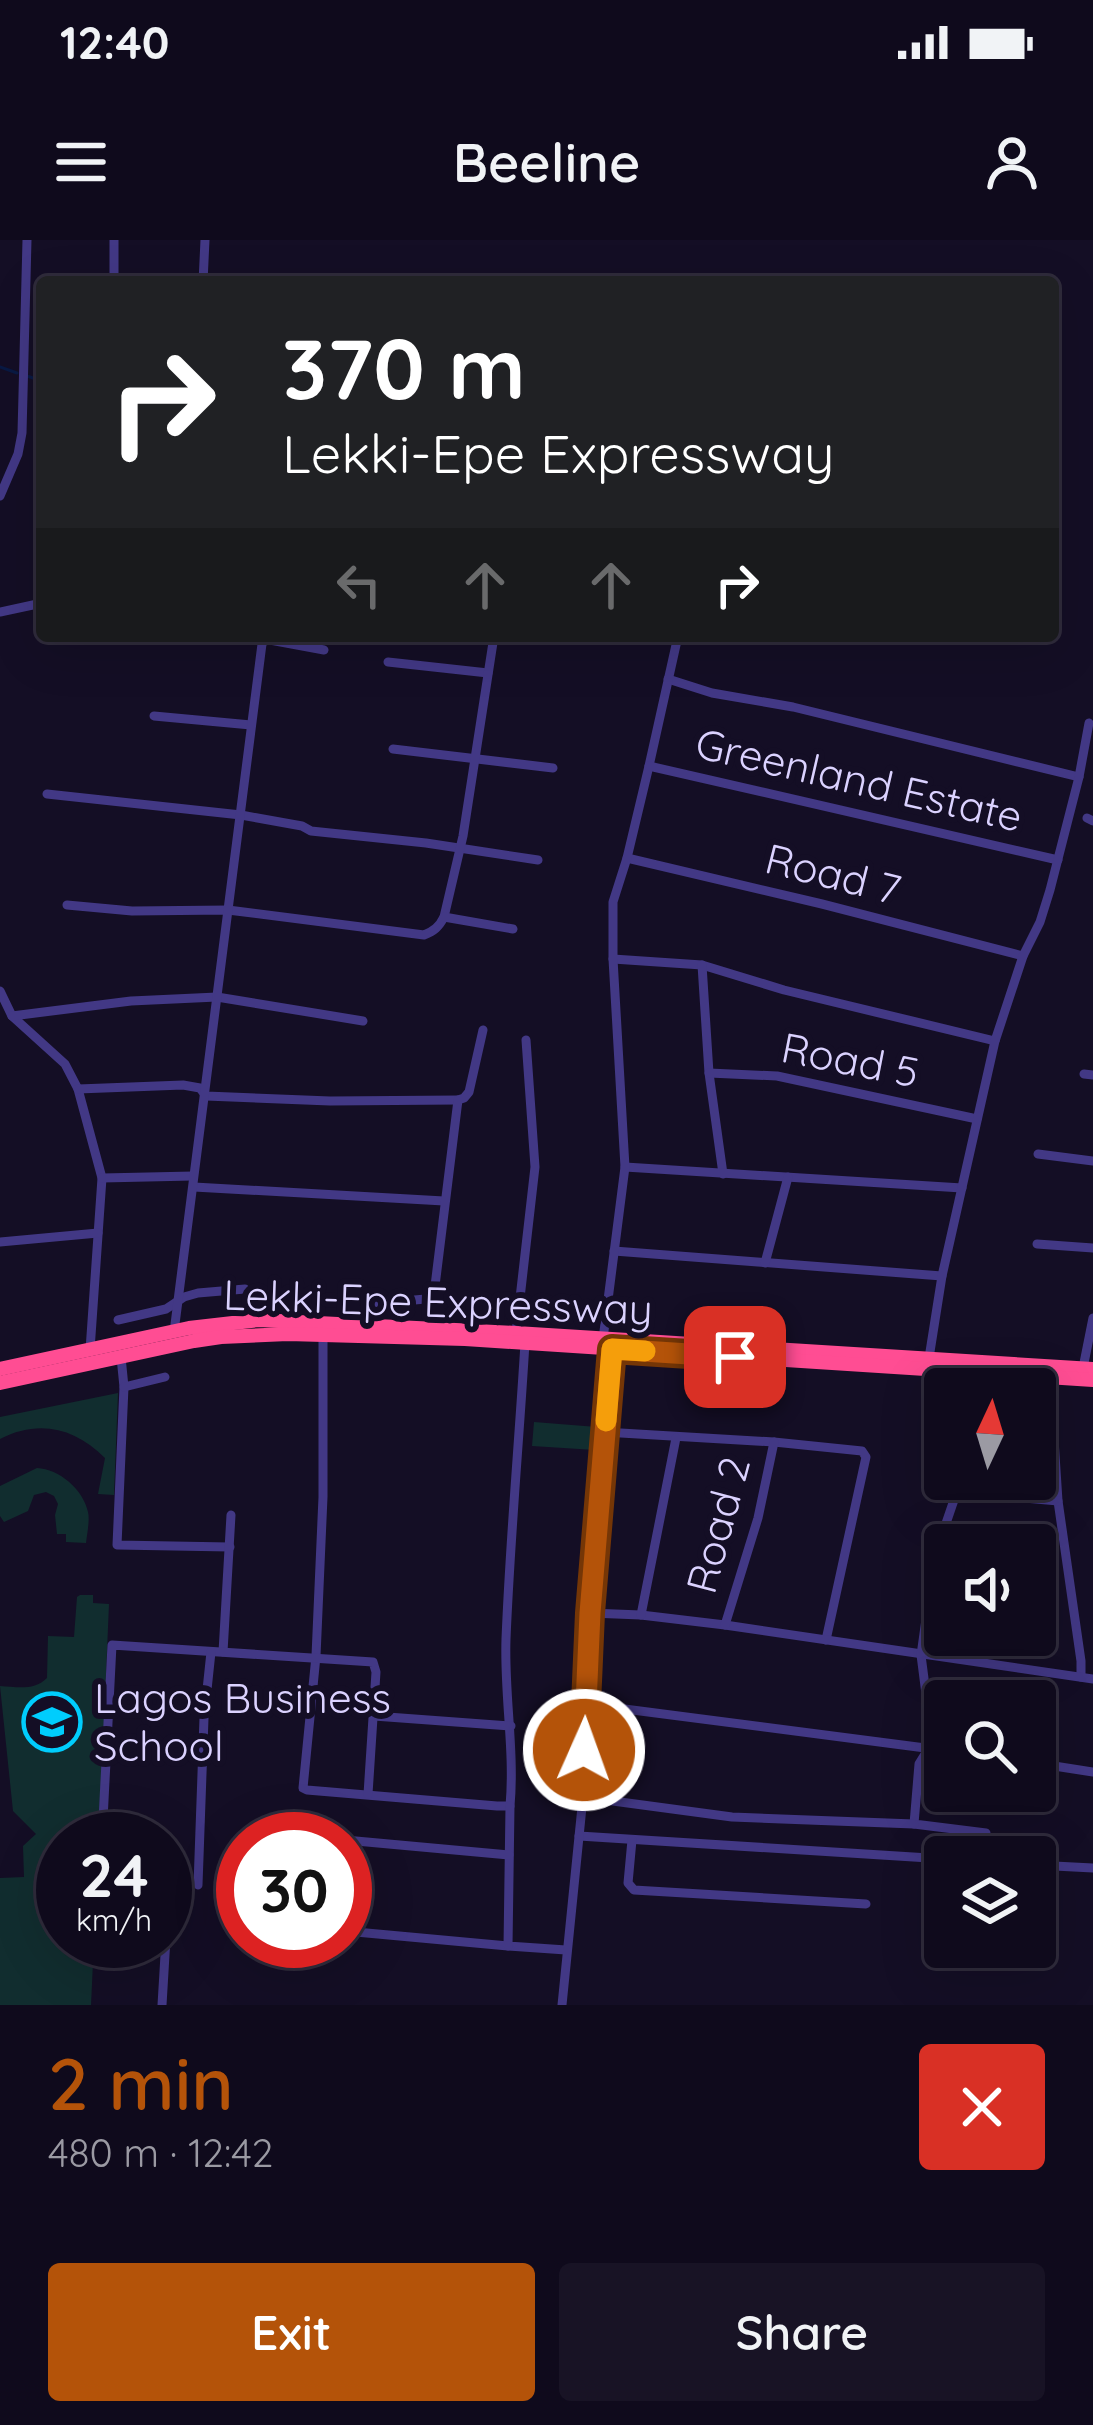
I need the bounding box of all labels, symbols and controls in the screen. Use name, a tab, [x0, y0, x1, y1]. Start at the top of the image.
text: 12:40	[60, 14, 170, 70]
text: Beeline	[453, 128, 640, 196]
icon: menu	[48, 129, 114, 195]
icon: person	[979, 129, 1045, 195]
text: 370 m	[282, 315, 526, 420]
icon: right	[84, 324, 240, 480]
text: Lekki-Epe Expressway	[282, 419, 835, 487]
icon: left	[326, 552, 392, 618]
icon: ahead	[452, 552, 518, 618]
icon: ahead	[578, 552, 644, 618]
icon: right	[704, 552, 770, 618]
street label: Greenland Estate	[691, 716, 1028, 843]
street label: Road 7	[760, 831, 906, 916]
street label: Road 5	[777, 1020, 923, 1099]
street label: Lekki-Epe Expressway	[222, 1268, 654, 1335]
pin	[684, 1306, 786, 1408]
icon: arrive	[702, 1324, 768, 1390]
north arrow	[924, 1368, 1056, 1500]
map controls	[924, 1368, 1056, 1968]
street label: Road 2	[674, 1451, 761, 1599]
button: sound	[924, 1524, 1056, 1656]
place label: Lagos Business School	[94, 1671, 391, 1772]
button: search	[924, 1680, 1056, 1812]
position arrow	[521, 1687, 647, 1813]
school or university icon: Lagos Business School	[21, 1691, 83, 1753]
speed limit sign: 30	[216, 1812, 372, 1968]
button: layers	[924, 1836, 1056, 1968]
text: 24	[79, 1837, 149, 1912]
text: km/h	[76, 1901, 152, 1939]
text: 2 min	[48, 2038, 234, 2128]
button: close	[919, 2044, 1045, 2170]
text: 480 m · 12:42	[48, 2128, 273, 2177]
button: Exit	[48, 2263, 535, 2401]
button: Share	[559, 2263, 1045, 2401]

